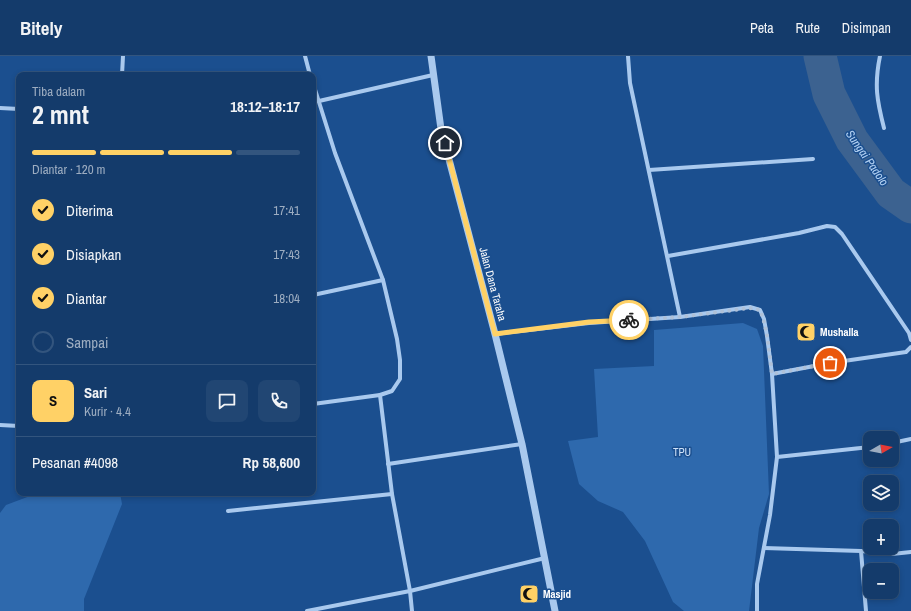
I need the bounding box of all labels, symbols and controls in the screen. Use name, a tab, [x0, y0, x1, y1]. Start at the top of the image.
text: Bitely	[20, 15, 62, 41]
text: Peta	[750, 19, 774, 37]
text: Rute	[796, 19, 820, 37]
text: Disimpan	[842, 19, 891, 37]
text: Tiba dalam	[32, 83, 85, 100]
text: 18:12–18:17	[230, 96, 300, 117]
text: 2 mnt	[32, 97, 89, 132]
pin	[428, 126, 462, 160]
water label: Sungai Padolo	[842, 127, 892, 189]
icon: home	[434, 132, 456, 154]
text: Diantar · 120 m	[32, 161, 105, 178]
icon: check	[32, 199, 54, 221]
text: Diterima	[66, 200, 113, 221]
text: 17:41	[273, 202, 300, 219]
icon: check	[32, 243, 54, 265]
text: Disiapkan	[66, 244, 121, 265]
text: 17:43	[273, 246, 300, 263]
street label: Jalan Dana Taraha	[476, 246, 510, 322]
icon: check	[32, 287, 54, 309]
text: Diantar	[66, 288, 106, 309]
text: 18:04	[273, 290, 300, 307]
courier	[609, 300, 649, 340]
icon: bike	[618, 309, 640, 331]
mosque icon: Mushalla	[795, 321, 817, 343]
place label: Mushalla	[820, 325, 859, 339]
text: Sampai	[66, 332, 108, 353]
pin	[813, 346, 847, 380]
icon: bag	[819, 352, 841, 374]
button: chat	[206, 380, 248, 422]
button: phone	[258, 380, 300, 422]
text: Sari	[84, 382, 107, 403]
text: S	[49, 390, 57, 411]
text: Kurir · 4.4	[84, 403, 131, 420]
north arrow	[863, 431, 899, 467]
map controls	[863, 431, 899, 599]
park label: TPU	[673, 445, 691, 459]
text: Pesanan #4098	[32, 452, 118, 473]
text: Rp 58,600	[243, 452, 300, 473]
button: layers	[863, 475, 899, 511]
button: +	[863, 519, 899, 555]
button: −	[863, 563, 899, 599]
mosque icon: Masjid	[518, 583, 540, 605]
place label: Masjid	[543, 587, 571, 601]

